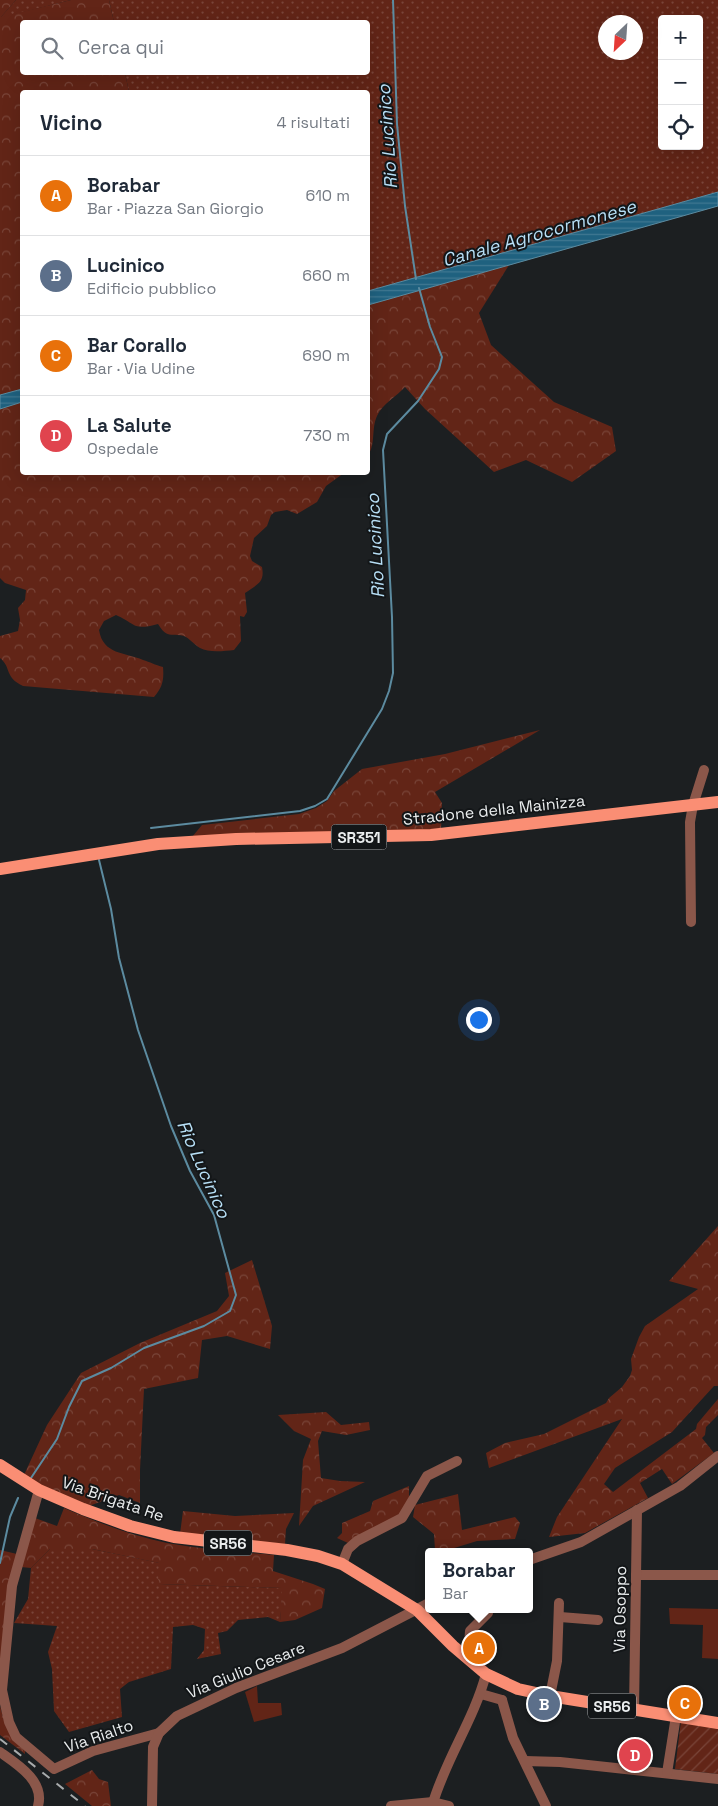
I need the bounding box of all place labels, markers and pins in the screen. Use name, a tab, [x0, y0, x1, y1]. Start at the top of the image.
pin: A	[463, 1629, 495, 1667]
pin: C	[669, 1684, 701, 1722]
pin: B	[528, 1685, 560, 1723]
pin: D	[619, 1736, 651, 1774]

